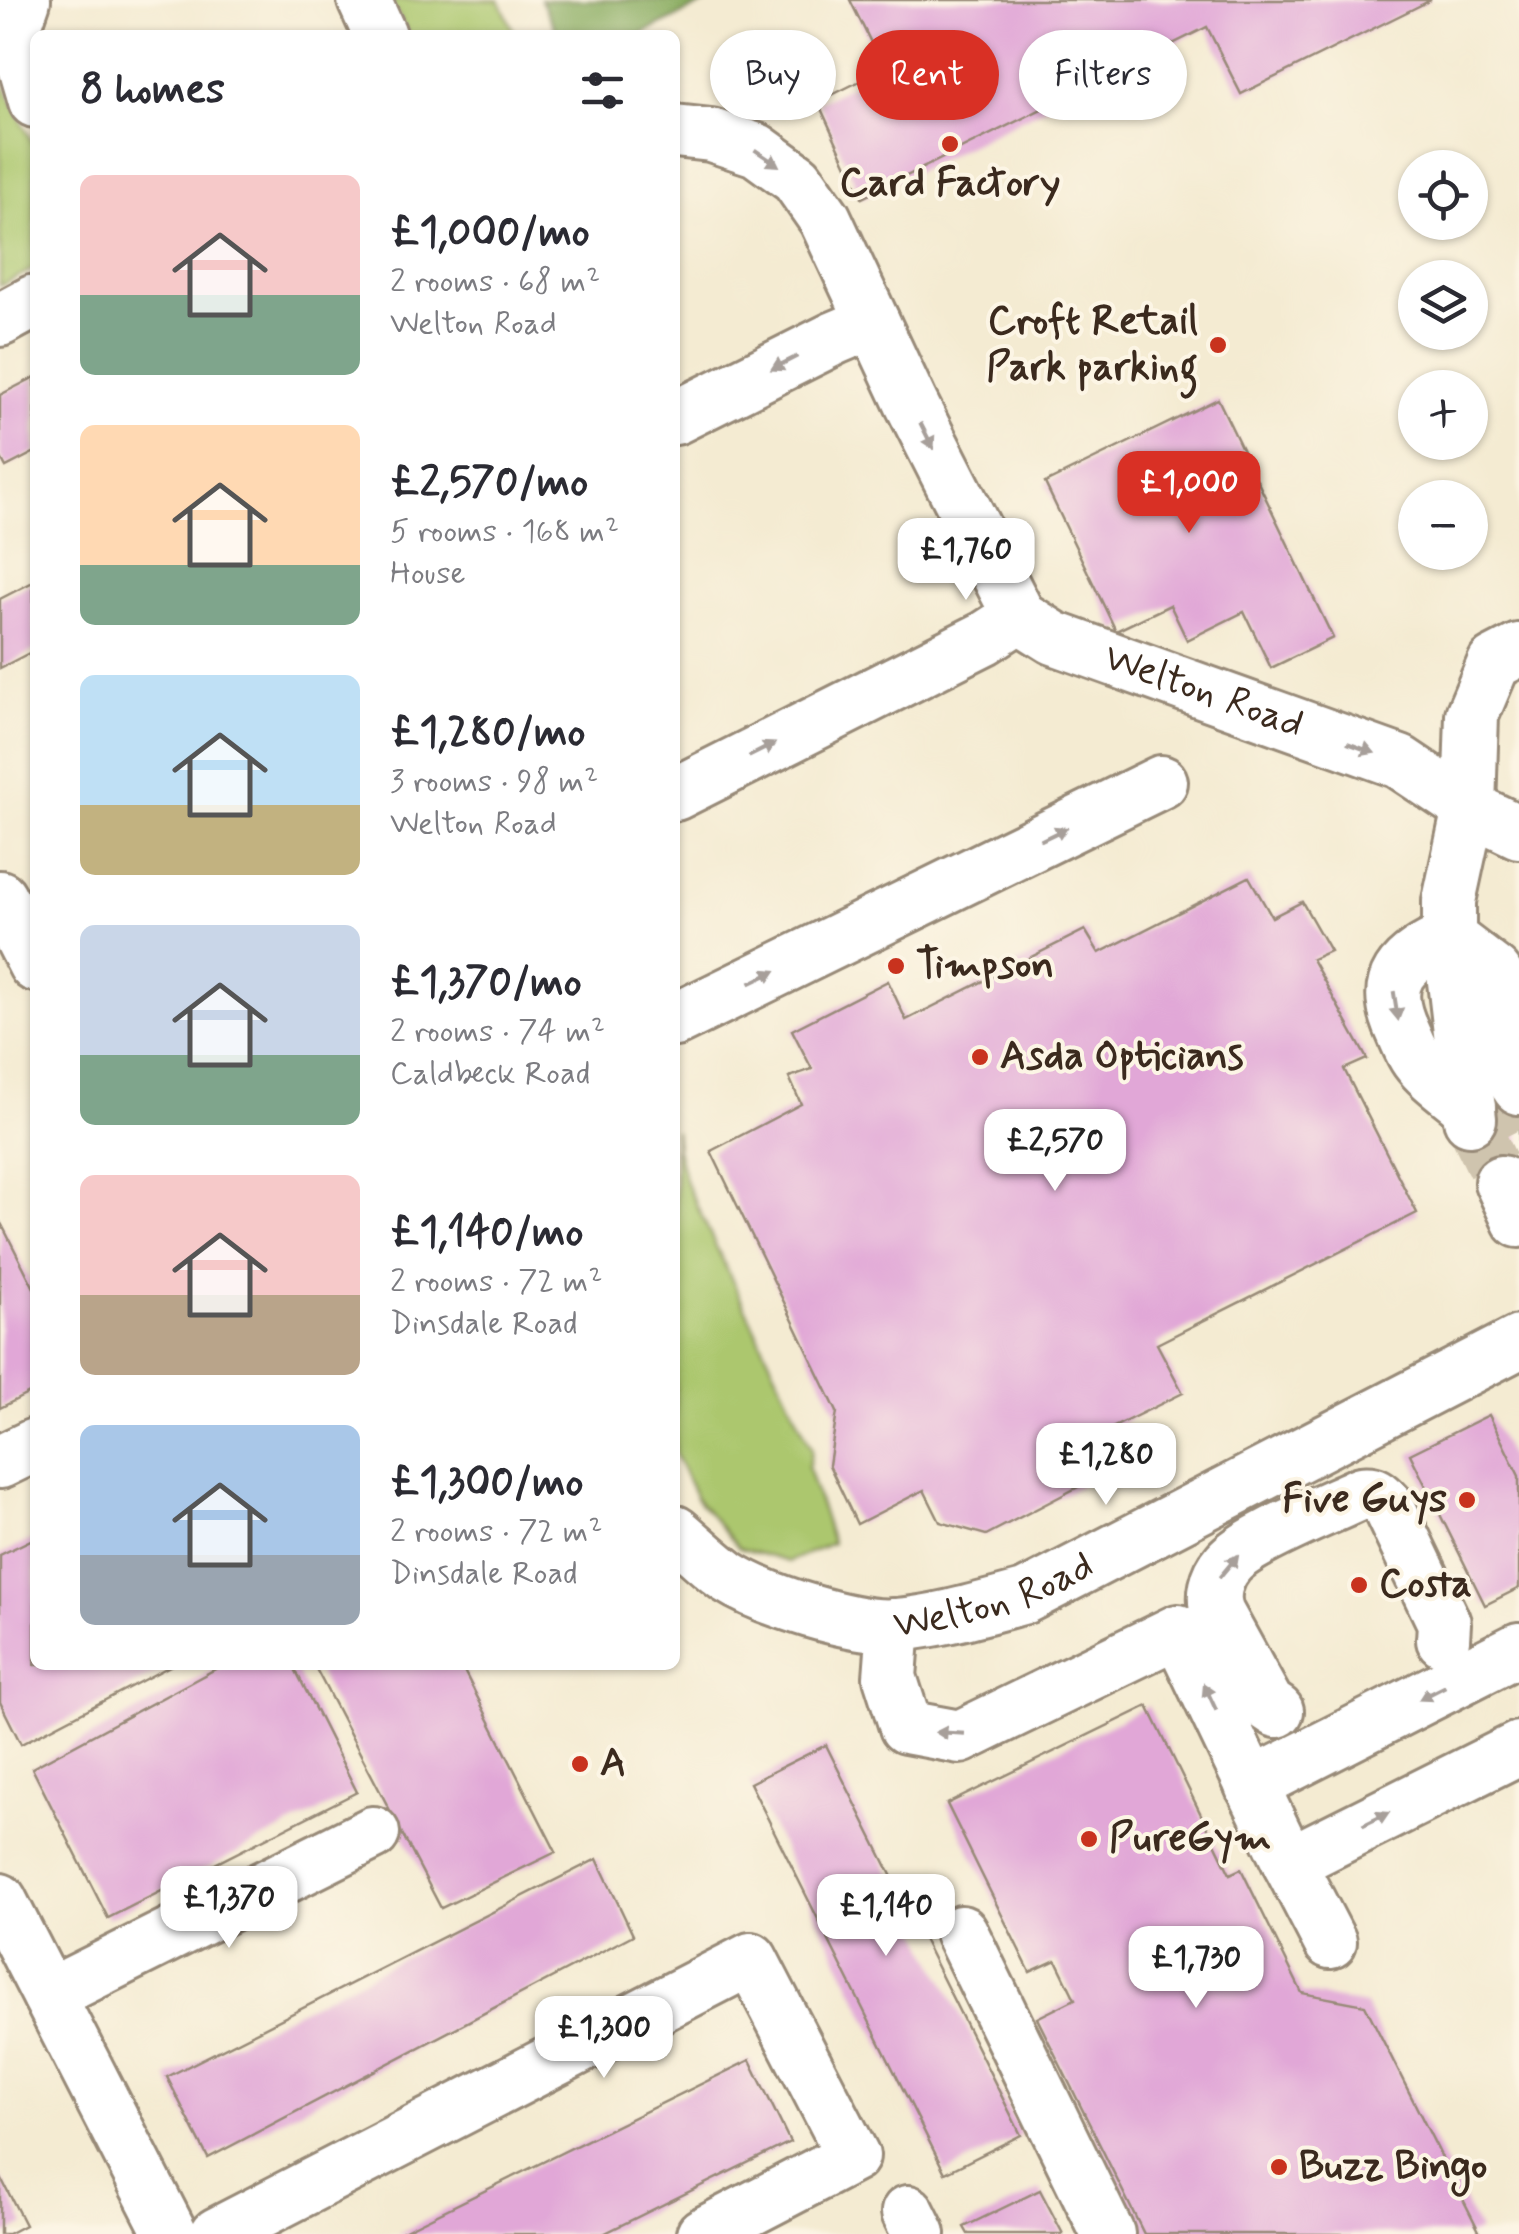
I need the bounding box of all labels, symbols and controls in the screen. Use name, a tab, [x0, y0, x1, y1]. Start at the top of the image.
chip: Buy	[710, 30, 836, 120]
chip: Rent	[856, 30, 999, 120]
chip: Filters	[1019, 30, 1187, 120]
text: 8 homes	[80, 63, 225, 118]
icon: filters	[575, 63, 630, 118]
marker: Card Factory	[939, 133, 961, 155]
one-way arrow	[754, 149, 781, 167]
map controls	[1398, 150, 1488, 570]
button: locate	[1398, 150, 1488, 240]
place label: Card Factory	[840, 158, 1060, 210]
text: £1,000/mo	[390, 206, 590, 261]
icon: home	[160, 215, 280, 335]
button: layers	[1398, 260, 1488, 350]
text: 2 rooms · 68 m²	[390, 261, 600, 303]
place label: Croft Retail Park parking	[986, 296, 1198, 399]
text: Welton Road	[390, 303, 557, 345]
marker: Croft Retail Park parking	[1207, 334, 1229, 356]
one-way arrow	[770, 354, 799, 371]
button: +	[1398, 370, 1488, 460]
one-way arrow	[919, 421, 936, 450]
pin: £1,000	[1108, 451, 1270, 536]
text: £2,570/mo	[390, 456, 588, 511]
text: £1,000	[1139, 462, 1239, 504]
icon: home	[160, 465, 280, 585]
button: −	[1398, 480, 1488, 570]
text: 5 rooms · 168 m²	[390, 511, 619, 553]
pin: £1,760	[885, 518, 1047, 603]
text: £1,760	[920, 529, 1012, 571]
text: House	[390, 553, 466, 595]
street label: Welton Road	[1097, 632, 1310, 751]
text: £1,280/mo	[390, 706, 585, 761]
icon: home	[160, 715, 280, 835]
one-way arrow	[1347, 741, 1377, 756]
one-way arrow	[748, 742, 777, 759]
text: 3 rooms · 98 m²	[390, 761, 598, 803]
text: Welton Road	[390, 803, 557, 845]
one-way arrow	[1040, 826, 1069, 843]
place label: Timpson	[916, 940, 1054, 992]
marker: Timpson	[885, 955, 907, 977]
text: £1,370/mo	[390, 956, 582, 1011]
icon: home	[160, 965, 280, 1085]
one-way arrow	[748, 969, 777, 986]
one-way arrow	[1389, 991, 1405, 1022]
text: 2 rooms · 74 m²	[390, 1011, 605, 1053]
place label: Asda Opticians	[1000, 1031, 1244, 1083]
marker: Asda Opticians	[969, 1046, 991, 1068]
text: Caldbeck Road	[390, 1053, 590, 1095]
pin: £2,570	[974, 1109, 1136, 1194]
text: £2,570	[1006, 1120, 1104, 1162]
text: £1,140/mo	[390, 1206, 583, 1261]
icon: home	[160, 1215, 280, 1335]
text: 2 rooms · 72 m²	[390, 1261, 603, 1303]
text: Dinsdale Road	[390, 1303, 578, 1345]
pin: £1,280	[1025, 1423, 1187, 1508]
text: £1,280	[1058, 1434, 1154, 1476]
text: £1,300/mo	[390, 1456, 584, 1511]
icon: home	[160, 1465, 280, 1585]
place label: Five Guys	[1282, 1474, 1447, 1526]
marker: Five Guys	[1456, 1489, 1478, 1511]
text: 2 rooms · 72 m²	[390, 1511, 603, 1553]
street label: Welton Road	[890, 1540, 1103, 1651]
text: Dinsdale Road	[390, 1553, 578, 1595]
one-way arrow	[1218, 1553, 1239, 1578]
place label: Costa	[1379, 1559, 1472, 1611]
marker: Costa	[1348, 1574, 1370, 1596]
one-way arrow	[1201, 1682, 1218, 1711]
one-way arrow	[1418, 1684, 1447, 1701]
one-way arrow	[934, 1725, 965, 1741]
place label: A	[600, 1738, 626, 1790]
marker: A	[569, 1753, 591, 1775]
one-way arrow	[1362, 1811, 1391, 1828]
place label: PureGym	[1109, 1813, 1271, 1865]
marker: PureGym	[1078, 1828, 1100, 1850]
pin: £1,370	[148, 1866, 310, 1951]
pin: £1,140	[805, 1874, 967, 1959]
text: £1,370	[183, 1877, 276, 1919]
text: £1,140	[839, 1885, 933, 1927]
pin: £1,730	[1115, 1926, 1277, 2011]
text: £1,730	[1151, 1937, 1241, 1979]
pin: £1,300	[523, 1996, 685, 2081]
text: £1,300	[557, 2007, 651, 2049]
place label: Buzz Bingo	[1299, 2141, 1487, 2197]
marker: Buzz Bingo	[1268, 2156, 1290, 2178]

